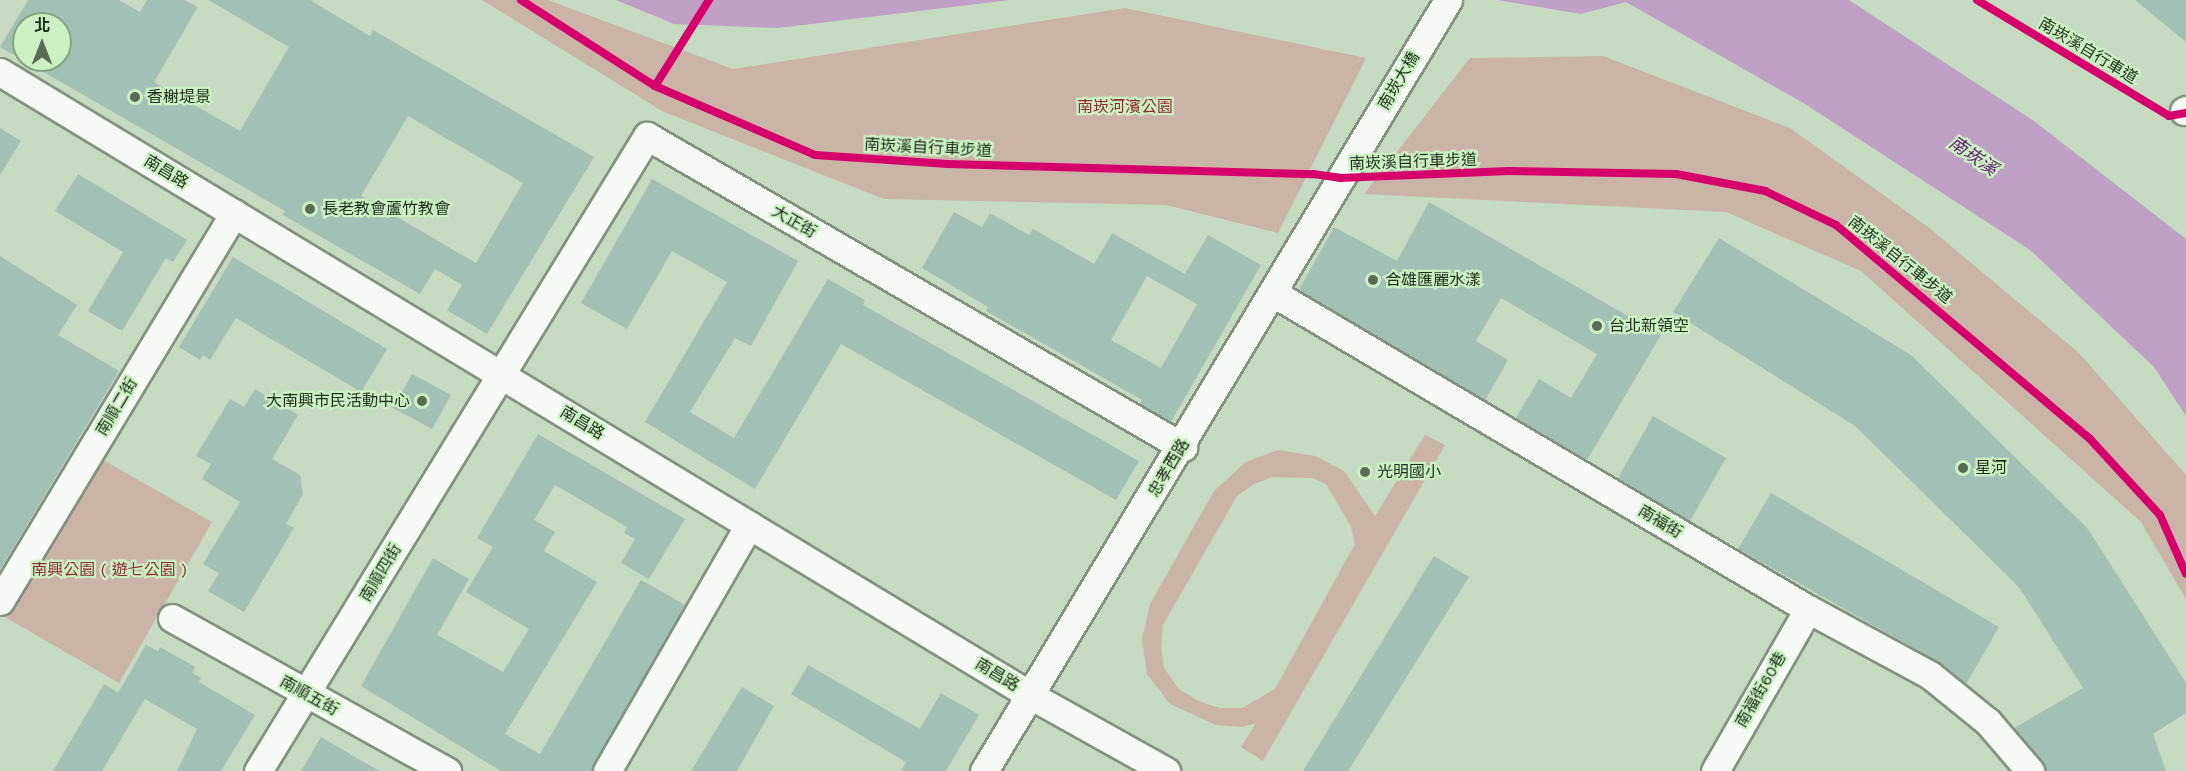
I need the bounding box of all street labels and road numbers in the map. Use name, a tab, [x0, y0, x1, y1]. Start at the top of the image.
street label: 南崁溪自行車道	[2035, 14, 2141, 88]
street label: 南崁大橋	[1374, 49, 1424, 113]
street label: 南崁溪自行車步道	[864, 135, 992, 161]
street label: 南崁溪自行車步道	[1349, 150, 1477, 174]
street label: 南昌路	[140, 151, 192, 193]
street label: 大正街	[768, 202, 820, 242]
street label: 南崁溪自行車步道	[1844, 212, 1956, 308]
street label: 南順二街	[92, 375, 142, 439]
street label: 南昌路	[556, 402, 608, 444]
street label: 忠孝西路	[1144, 436, 1194, 500]
street label: 南福街	[1634, 501, 1686, 543]
street label: 南順四街	[356, 541, 406, 605]
street label: 南福街60巷	[1732, 649, 1790, 731]
street label: 南昌路	[971, 654, 1023, 696]
street label: 南順五街	[276, 672, 342, 720]

